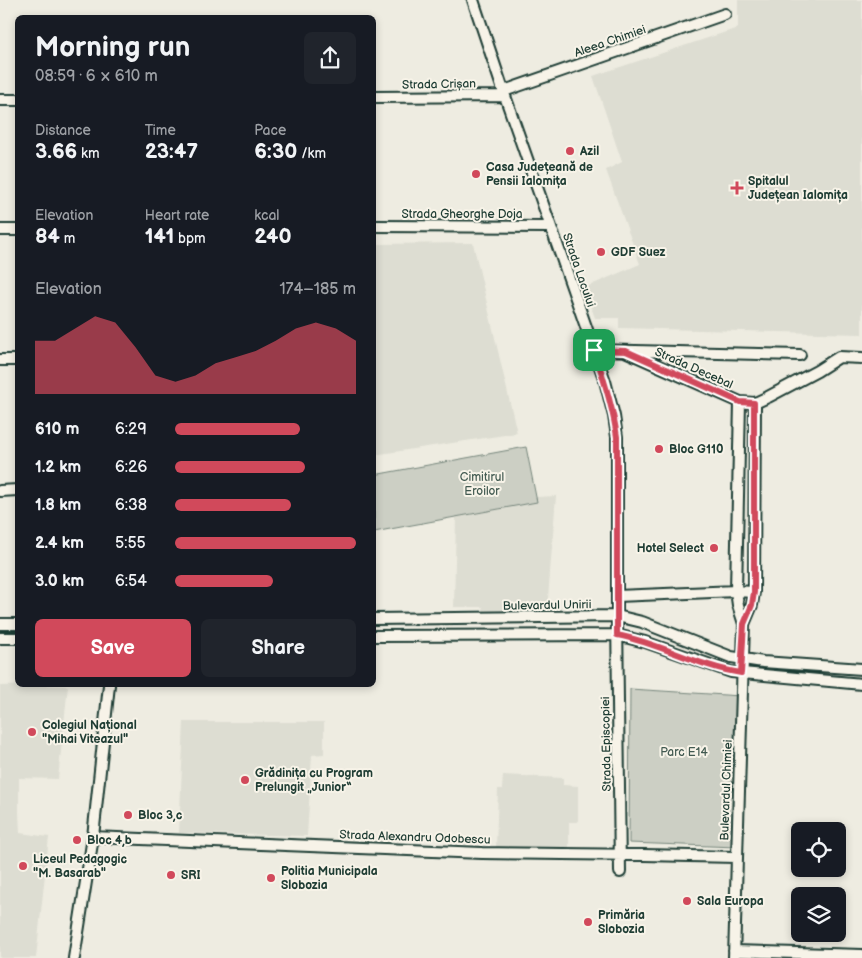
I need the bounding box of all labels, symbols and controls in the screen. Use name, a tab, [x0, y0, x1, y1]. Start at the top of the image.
street label: Aleea Chimiei	[572, 22, 648, 61]
text: Morning run	[35, 31, 190, 64]
button: share	[304, 32, 356, 84]
text: 08:59 · 6 × 610 m	[35, 67, 158, 86]
street label: Strada Crișan	[402, 76, 476, 93]
text: Distance	[35, 122, 91, 139]
text: Time	[145, 122, 176, 139]
text: Pace	[254, 122, 286, 139]
text: 3.66	[35, 139, 77, 164]
text: 23:47	[145, 139, 198, 164]
text: 6:30	[254, 139, 297, 164]
place label: Azil	[579, 144, 599, 159]
text: km	[77, 145, 100, 162]
text: /km	[297, 145, 326, 162]
marker: Azil	[564, 145, 576, 157]
place label: Casa Județeană de Pensii Ialomița	[486, 160, 593, 189]
marker: Casa Județeană de Pensii Ialomița	[470, 168, 482, 180]
place label: Spitalul Județean Ialomița	[748, 174, 848, 203]
marker: Spitalul Județean Ialomița	[730, 181, 744, 195]
text: Elevation	[35, 207, 93, 224]
text: Heart rate	[145, 207, 209, 224]
text: kcal	[254, 207, 279, 224]
street label: Strada Gheorghe Doja	[401, 207, 523, 222]
text: 84	[35, 224, 60, 249]
text: 141	[145, 224, 174, 249]
text: 240	[254, 224, 292, 249]
text: m	[60, 230, 75, 247]
text: bpm	[174, 230, 206, 247]
street label: Strada Lacului	[559, 231, 598, 309]
place label: GDF Suez	[611, 245, 666, 260]
marker: GDF Suez	[595, 246, 607, 258]
text: Elevation	[35, 280, 102, 299]
text: 174–185 m	[279, 280, 356, 299]
pin	[573, 329, 615, 371]
icon: arrive	[580, 336, 608, 364]
street label: Strada Decebal	[652, 344, 735, 392]
text: 610 m	[35, 420, 79, 439]
text: 6:29	[115, 420, 147, 439]
place label: Bloc G110	[669, 442, 724, 457]
marker: Bloc G110	[653, 443, 665, 455]
text: 1.2 km	[35, 458, 81, 477]
text: 6:26	[115, 458, 147, 477]
park label: Cimitirul Eroilor	[460, 470, 504, 499]
text: 1.8 km	[35, 496, 81, 515]
text: 6:38	[115, 496, 147, 515]
text: 2.4 km	[35, 534, 84, 553]
text: 5:55	[115, 534, 146, 553]
place label: Hotel Select	[637, 541, 704, 556]
marker: Hotel Select	[708, 542, 720, 554]
text: 3.0 km	[35, 572, 84, 591]
text: 6:54	[115, 572, 147, 591]
street label: Bulevardul Unirii	[502, 597, 592, 614]
button: Save	[35, 619, 191, 677]
button: Share	[201, 619, 356, 677]
street label: Strada Episcopiei	[598, 696, 615, 792]
place label: Colegiul Național "Mihai Viteazul"	[42, 718, 137, 747]
marker: Colegiul Național "Mihai Viteazul"	[26, 726, 38, 738]
street label: Bulevardul Chimiei	[717, 739, 736, 841]
park label: Parc E14	[660, 745, 708, 760]
place label: Grădinița cu Program Prelungit „Junior“	[255, 766, 373, 795]
marker: Grădinița cu Program Prelungit „Junior“	[239, 774, 251, 786]
place label: Bloc 3,c	[138, 808, 183, 823]
marker: Bloc 3,c	[122, 809, 134, 821]
map controls	[791, 822, 846, 942]
button: locate	[791, 822, 846, 877]
street label: Strada Alexandru Odobescu	[339, 827, 491, 848]
place label: Bloc 4,b	[87, 833, 132, 848]
marker: Bloc 4,b	[71, 834, 83, 846]
place label: Liceul Pedagogic "M. Basarab"	[33, 852, 127, 881]
marker: Liceul Pedagogic "M. Basarab"	[17, 860, 29, 872]
place label: Politia Municipala Slobozia	[281, 864, 378, 893]
place label: SRI	[181, 868, 201, 883]
marker: SRI	[165, 869, 177, 881]
marker: Politia Municipala Slobozia	[265, 872, 277, 884]
button: layers	[791, 887, 846, 942]
place label: Sala Europa	[697, 894, 764, 909]
marker: Sala Europa	[681, 895, 693, 907]
place label: Primăria Slobozia	[598, 908, 645, 937]
marker: Primăria Slobozia	[582, 916, 594, 928]

